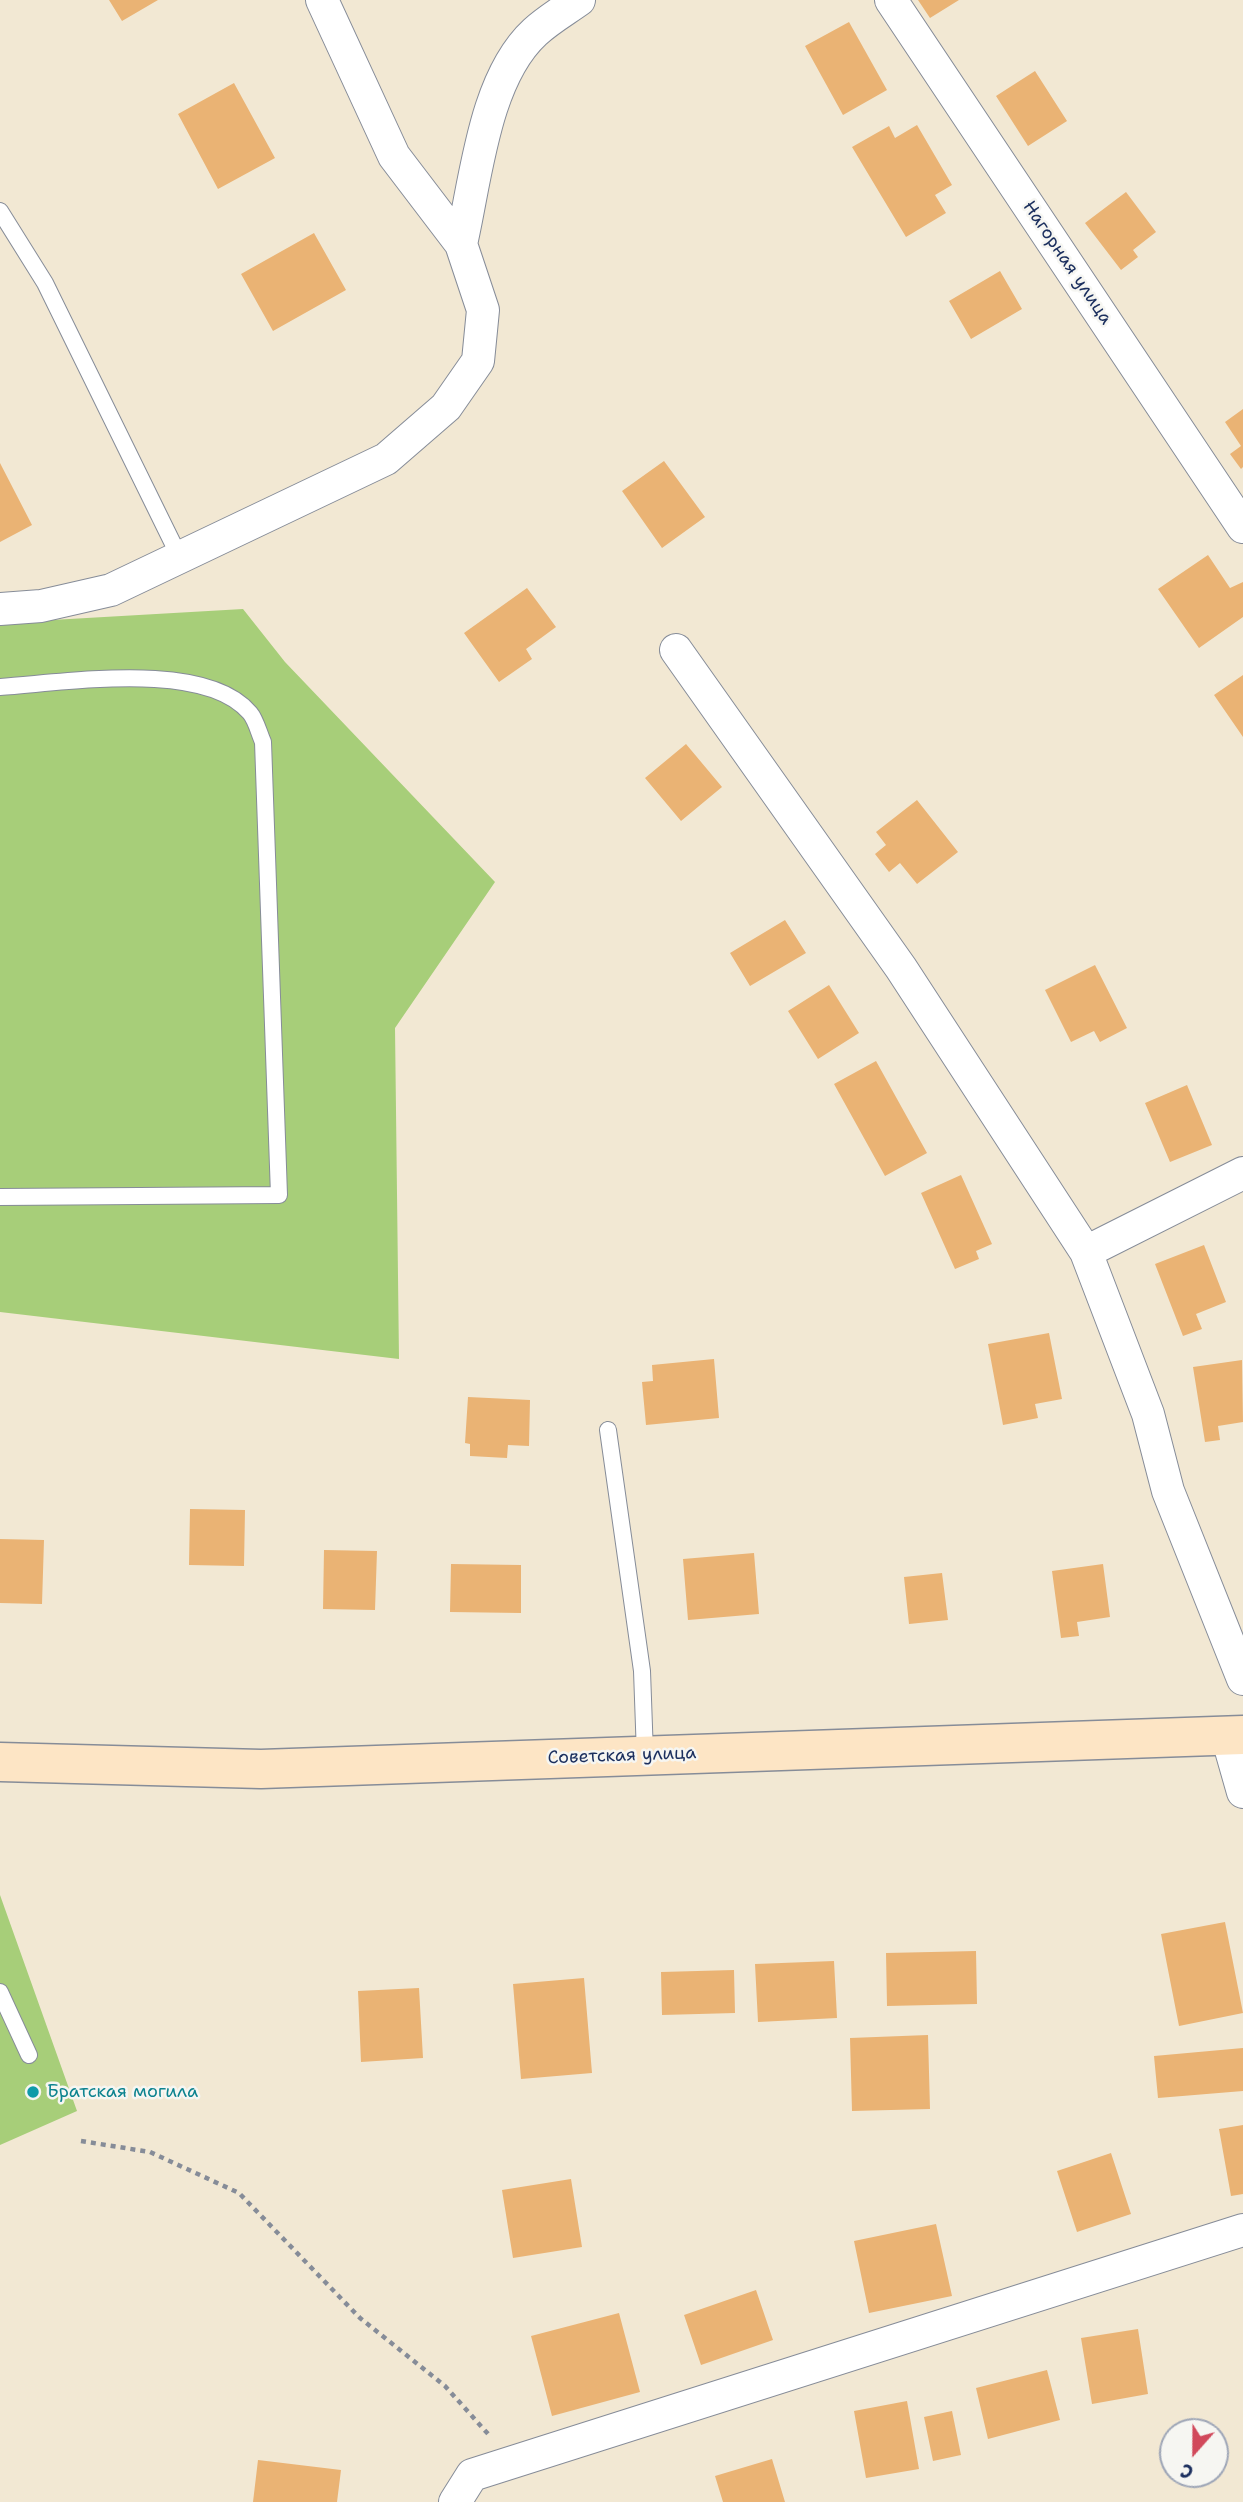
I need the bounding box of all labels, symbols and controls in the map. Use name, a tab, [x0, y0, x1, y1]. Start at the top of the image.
street label: Нагорная улица	[1018, 197, 1116, 329]
street label: Советская улица	[547, 1743, 697, 1769]
place label: Братская могила	[47, 2081, 198, 2103]
marker: Братская могила	[25, 2084, 41, 2100]
north arrow	[1159, 2418, 1229, 2488]
text: С	[1177, 2457, 1197, 2485]

